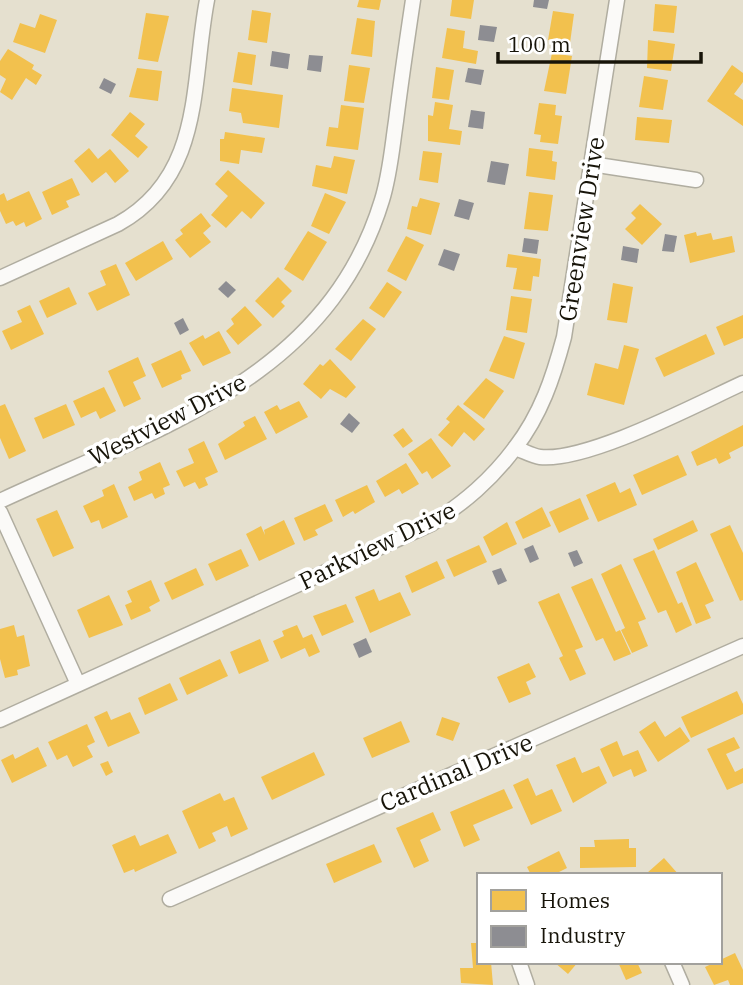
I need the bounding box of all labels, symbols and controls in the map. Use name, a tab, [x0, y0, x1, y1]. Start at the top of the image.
scale bar	[498, 21, 701, 65]
text: 100 m	[508, 30, 571, 58]
street label: Greenview Drive	[551, 134, 611, 324]
street label: Westview Drive	[83, 365, 251, 473]
street label: Parkview Drive	[293, 493, 461, 597]
street label: Cardinal Drive	[375, 725, 537, 819]
legend	[477, 873, 722, 964]
text: Homes	[540, 886, 610, 914]
text: Industry	[540, 921, 626, 949]

